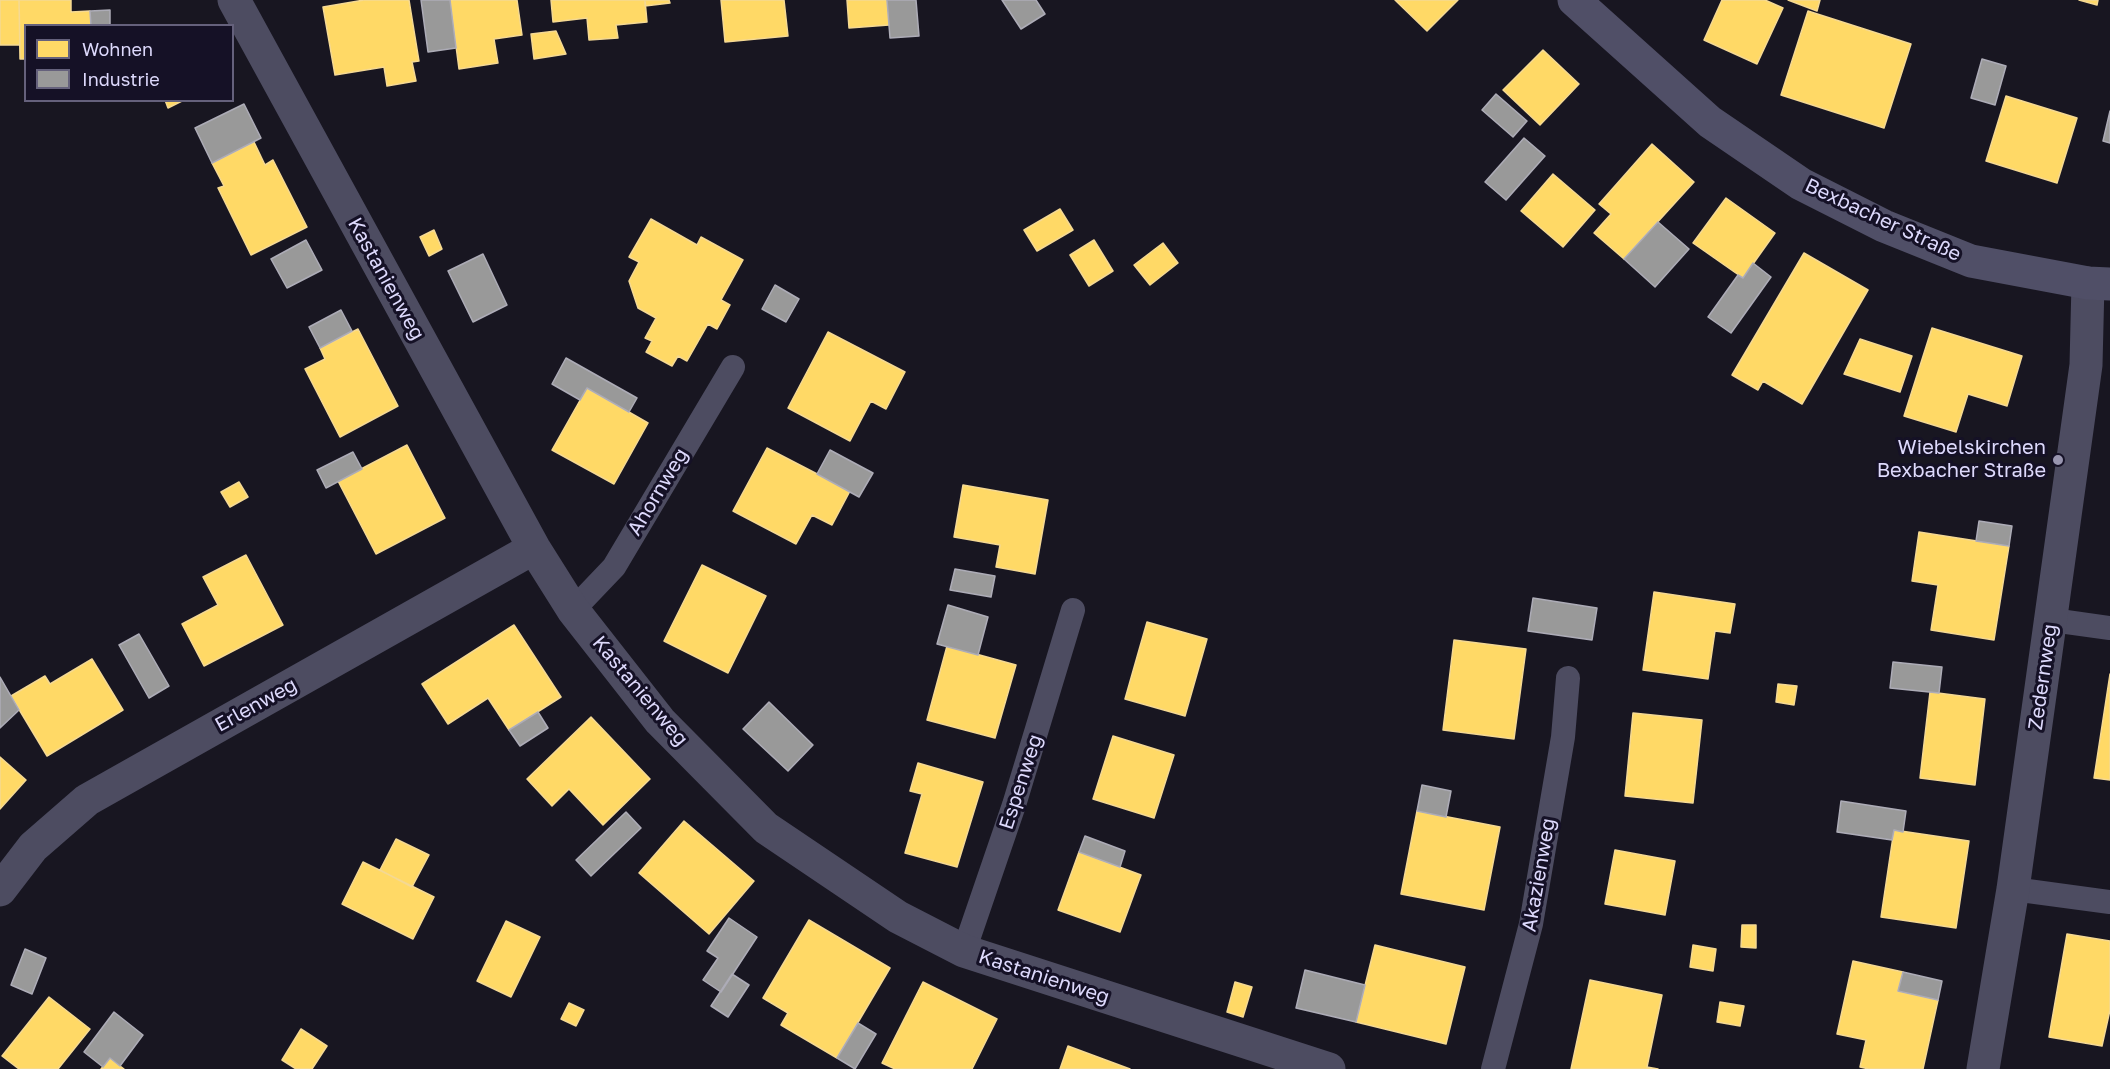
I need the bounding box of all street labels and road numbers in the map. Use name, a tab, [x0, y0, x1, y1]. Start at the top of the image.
street label: Bexbacher Straße	[1801, 173, 1965, 267]
street label: Kastanienweg	[343, 214, 429, 344]
street label: Ahornweg	[623, 444, 693, 540]
street label: Zedernweg	[2024, 622, 2062, 732]
street label: Kastanienweg	[587, 631, 693, 751]
street label: Erlenweg	[211, 673, 301, 737]
street label: Espenweg	[994, 731, 1048, 833]
street label: Akazienweg	[1517, 816, 1561, 934]
street label: Kastanienweg	[976, 945, 1112, 1009]

